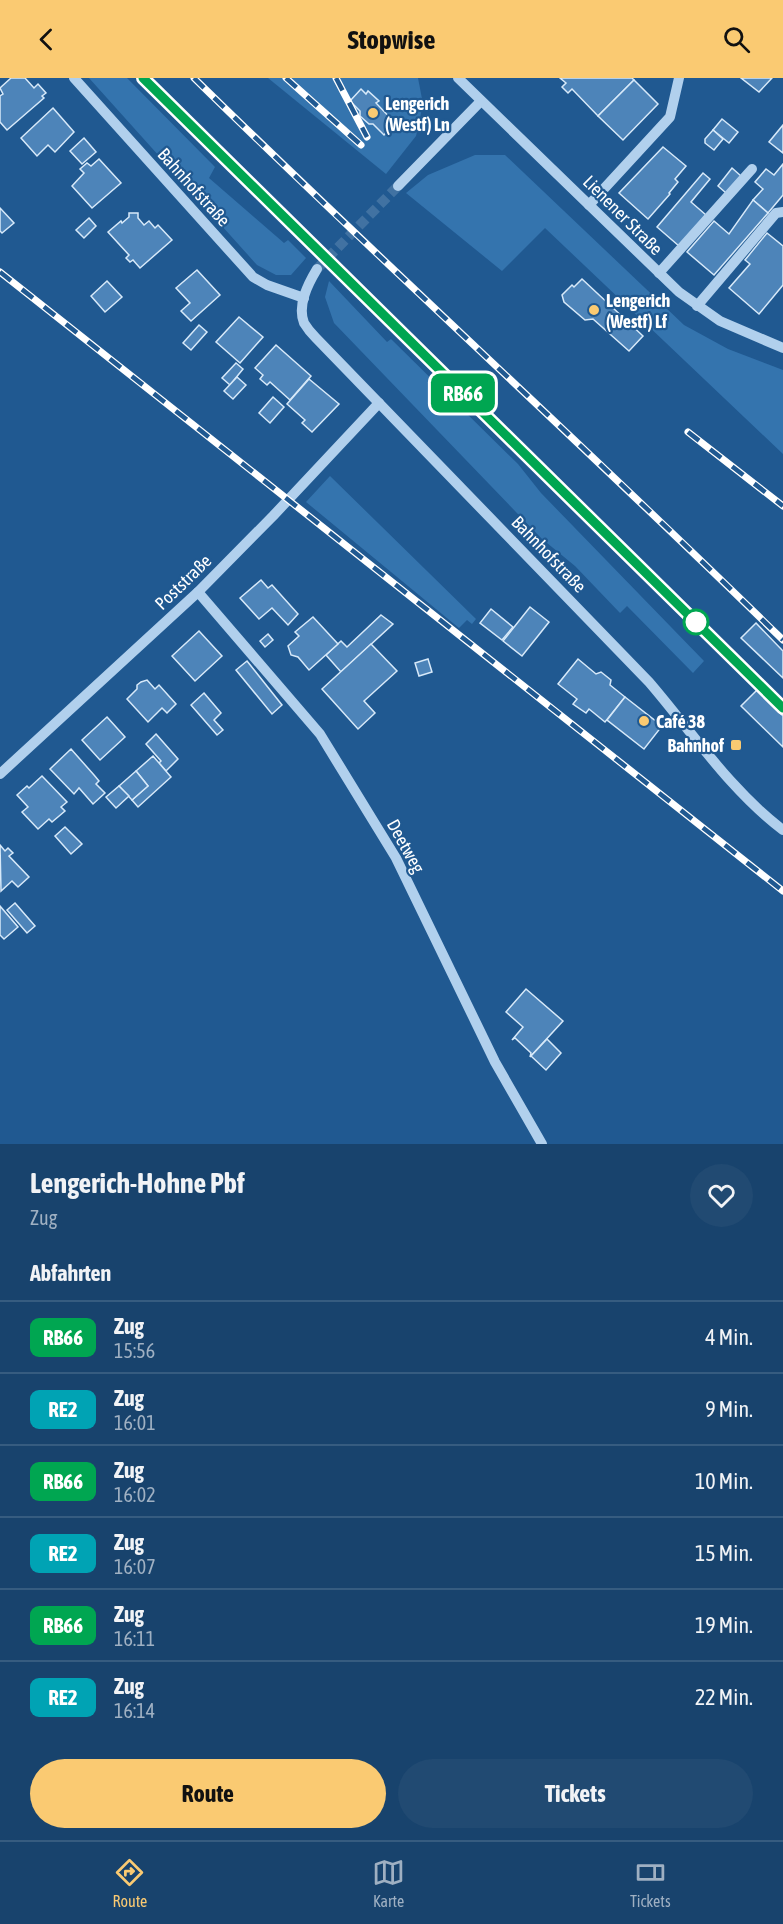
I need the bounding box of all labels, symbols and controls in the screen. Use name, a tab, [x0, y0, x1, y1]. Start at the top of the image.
icon: back	[30, 23, 63, 56]
icon: search	[720, 23, 753, 56]
text: Stopwise	[347, 24, 436, 55]
place label: Lengerich (Westf) Ln	[385, 93, 450, 135]
marker: Lengerich (Westf) Ln	[366, 106, 380, 120]
street label: Bahnhofstraße	[153, 144, 235, 230]
street label: Lienener Straße	[579, 171, 667, 259]
place label: Lengerich (Westf) Lf	[606, 290, 671, 332]
marker: Lengerich (Westf) Lf	[587, 303, 601, 317]
line badge: RB66	[421, 374, 505, 412]
text: RB66	[443, 381, 483, 405]
street label: Bahnhofstraße	[507, 511, 591, 597]
street label: Poststraße	[150, 550, 216, 614]
unlabelled marker	[683, 609, 709, 635]
place label: Café 38	[656, 711, 706, 732]
marker: Café 38	[637, 714, 651, 728]
place label: Bahnhof	[667, 735, 725, 756]
marker: Bahnhof	[729, 738, 743, 752]
street label: Deetweg	[383, 816, 429, 877]
button: heart	[690, 1164, 753, 1227]
text: Lengerich-Hohne Pbf	[30, 1167, 245, 1199]
text: Zug	[30, 1206, 57, 1229]
text: Abfahrten	[30, 1260, 111, 1286]
text: Zug	[114, 1313, 144, 1339]
text: 4 Min.	[705, 1324, 753, 1350]
text: RB66	[43, 1325, 83, 1349]
text: 15:56	[114, 1339, 155, 1362]
text: Zug	[114, 1385, 144, 1411]
text: 9 Min.	[705, 1396, 753, 1422]
text: RE2	[48, 1397, 78, 1421]
text: 16:01	[114, 1411, 156, 1434]
text: Zug	[114, 1457, 144, 1483]
text: 10 Min.	[695, 1468, 753, 1494]
text: RB66	[43, 1469, 83, 1493]
text: 16:02	[114, 1483, 156, 1506]
text: Zug	[114, 1529, 144, 1555]
text: 15 Min.	[695, 1540, 753, 1566]
text: RE2	[48, 1541, 78, 1565]
text: 16:07	[114, 1555, 156, 1578]
text: Zug	[114, 1601, 144, 1627]
text: 19 Min.	[695, 1612, 753, 1638]
text: RB66	[43, 1613, 83, 1637]
text: 16:11	[114, 1627, 155, 1650]
text: Zug	[114, 1673, 144, 1699]
text: 22 Min.	[695, 1684, 753, 1710]
text: RE2	[48, 1685, 78, 1709]
text: 16:14	[114, 1699, 155, 1722]
button: Route	[30, 1759, 386, 1828]
button: Tickets	[398, 1759, 753, 1828]
tab: Route	[112, 1856, 147, 1910]
tab: Karte	[372, 1856, 405, 1910]
tab: Tickets	[630, 1856, 671, 1910]

